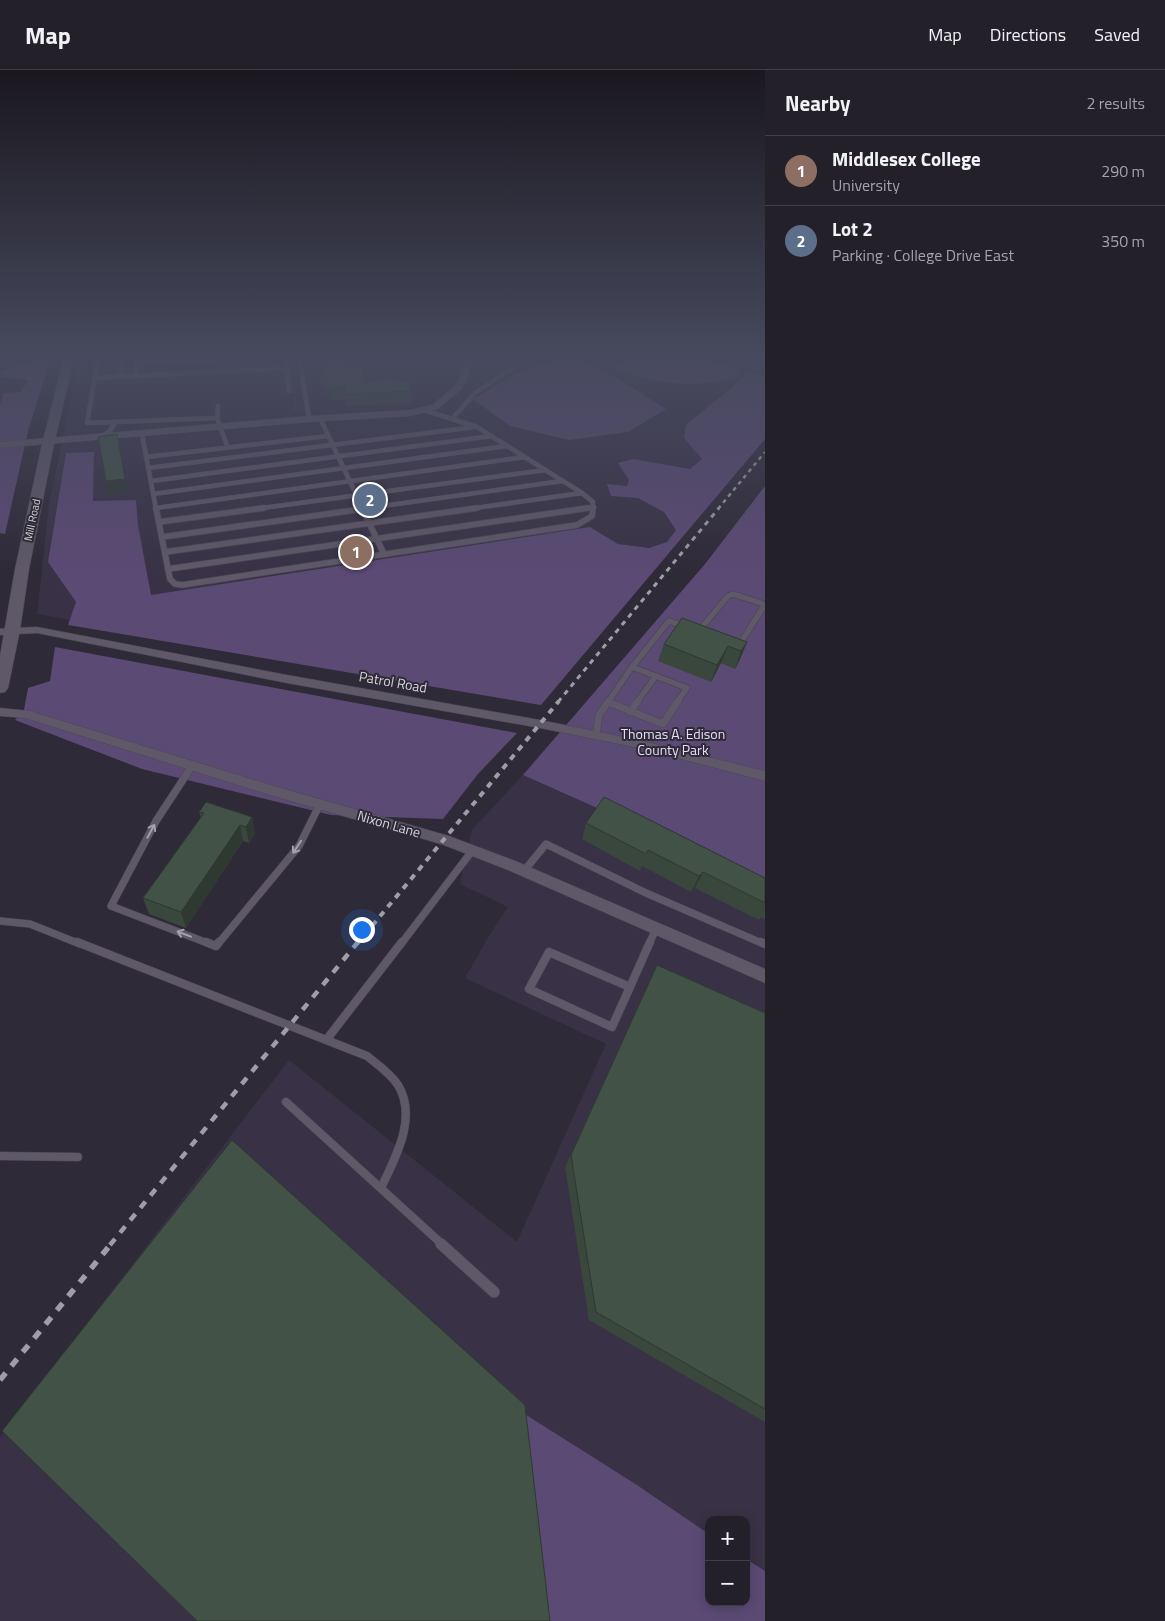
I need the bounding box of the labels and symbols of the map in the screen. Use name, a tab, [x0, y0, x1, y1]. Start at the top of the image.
pin: 2	[354, 481, 386, 519]
street label: Mill Road	[20, 497, 44, 543]
pin: 1	[340, 533, 372, 571]
street label: Patrol Road	[357, 665, 429, 698]
park label: Thomas A. Edison County Park	[621, 723, 725, 760]
street label: Nixon Lane	[355, 804, 423, 843]
one-way arrow	[146, 824, 156, 839]
one-way arrow	[292, 840, 302, 854]
your location	[349, 917, 375, 943]
one-way arrow	[177, 929, 192, 938]

